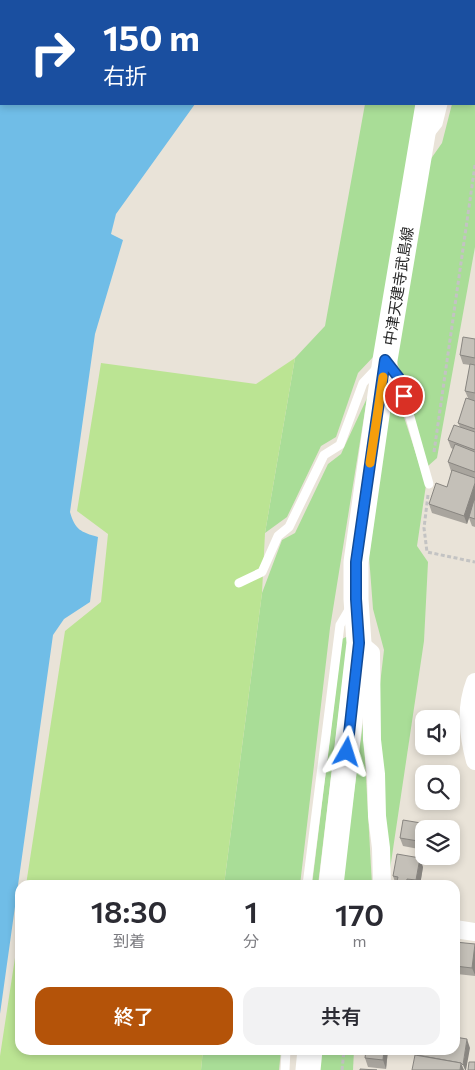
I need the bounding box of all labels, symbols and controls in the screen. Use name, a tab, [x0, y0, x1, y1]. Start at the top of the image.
text: 150 m	[103, 15, 200, 58]
icon: right	[20, 20, 85, 85]
text: 右折	[103, 62, 147, 89]
street label: 中津天建寺武島線	[380, 225, 416, 347]
pin	[383, 375, 425, 417]
icon: arrive	[390, 382, 418, 410]
map controls	[415, 710, 460, 865]
button: sound	[415, 710, 460, 755]
position arrow	[320, 725, 372, 777]
button: search	[415, 765, 460, 810]
button: layers	[415, 820, 460, 865]
text: 18:30	[91, 892, 167, 929]
text: 1	[244, 892, 258, 929]
text: 170	[335, 895, 384, 932]
text: 到着	[113, 931, 145, 950]
text: 分	[243, 931, 259, 950]
text: m	[353, 931, 367, 950]
button: 終了	[35, 987, 233, 1045]
button: 共有	[243, 987, 440, 1045]

